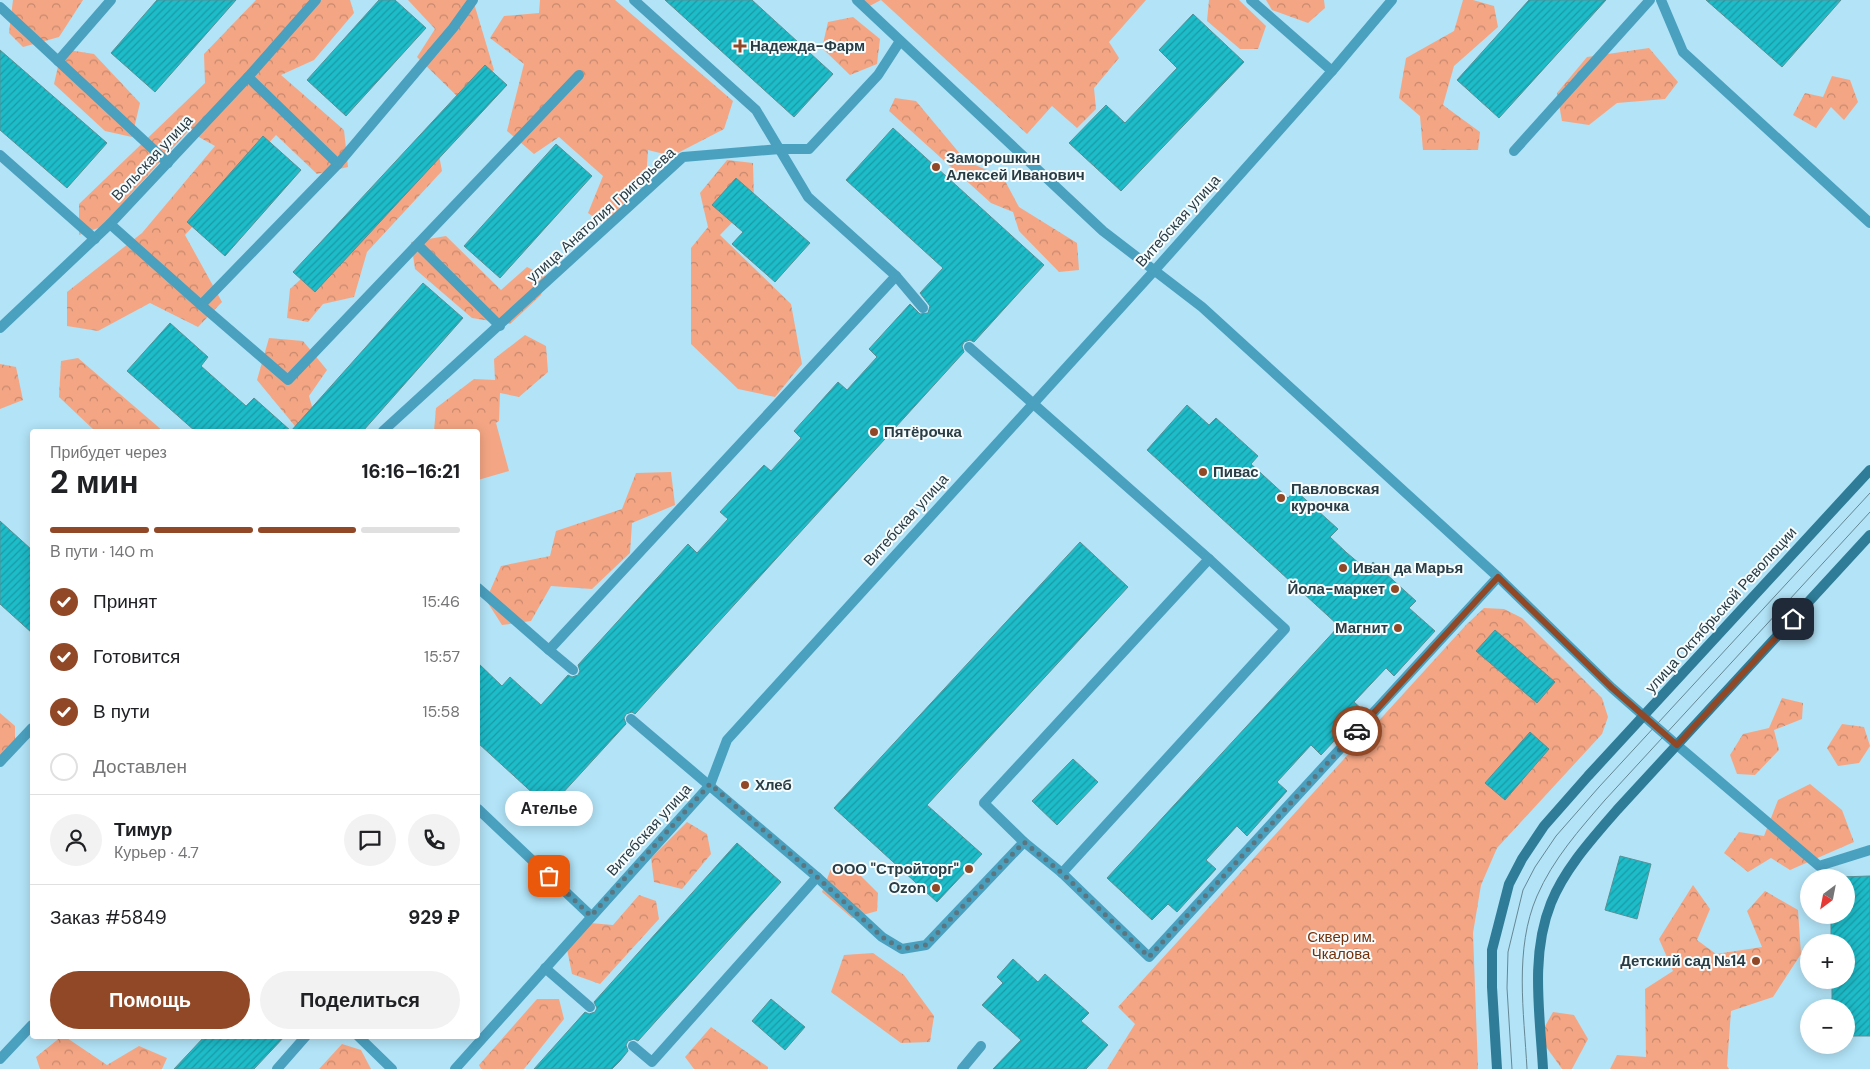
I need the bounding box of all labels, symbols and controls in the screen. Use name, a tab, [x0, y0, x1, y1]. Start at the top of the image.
place label: Надежда-Фарм	[750, 36, 865, 56]
marker: Надежда-Фарм	[734, 40, 746, 52]
street label: Вольская улица	[107, 110, 197, 205]
street label: улица Анатолия Григорьева	[522, 142, 680, 287]
place label: Заморошкин Алексей Иванович	[946, 148, 1085, 185]
marker: Заморошкин Алексей Иванович	[930, 161, 942, 173]
street label: Витебская улица	[1131, 170, 1225, 271]
place label: Пятёрочка	[884, 422, 962, 442]
marker: Пятёрочка	[868, 426, 880, 438]
text: Прибудет через	[50, 442, 167, 463]
text: 16:16–16:21	[362, 459, 460, 484]
text: 2 мин	[50, 461, 139, 503]
place label: Пивас	[1213, 462, 1259, 482]
marker: Пивас	[1197, 466, 1209, 478]
street label: Витебская улица	[859, 469, 953, 570]
place label: Павловская курочка	[1291, 479, 1379, 516]
marker: Павловская курочка	[1275, 492, 1287, 504]
street label: улица Октябрьской Революции	[1641, 523, 1801, 697]
text: В пути · 140 m	[50, 541, 154, 562]
place label: Иван да Марья	[1353, 558, 1463, 578]
marker: Иван да Марья	[1337, 562, 1349, 574]
place label: Йола-маркет	[1288, 579, 1385, 599]
marker: Йола-маркет	[1389, 583, 1401, 595]
icon: check	[50, 588, 78, 616]
text: Принят	[93, 589, 157, 614]
text: 15:46	[422, 591, 460, 612]
pin	[1772, 598, 1814, 640]
icon: home	[1779, 605, 1807, 633]
place label: Магнит	[1335, 618, 1388, 638]
marker: Магнит	[1392, 622, 1404, 634]
icon: check	[50, 643, 78, 671]
text: Готовится	[93, 644, 180, 669]
text: 15:57	[424, 646, 460, 667]
icon: check	[50, 698, 78, 726]
text: В пути	[93, 699, 150, 724]
text: 15:58	[423, 701, 460, 722]
courier	[1332, 706, 1382, 756]
icon: car	[1343, 717, 1371, 745]
text: Доставлен	[93, 754, 187, 779]
place label: Хлеб	[755, 775, 792, 795]
street label: Витебская улица	[602, 779, 696, 880]
marker: Хлеб	[739, 779, 751, 791]
callout: Ателье	[505, 791, 593, 826]
text: Ателье	[521, 798, 577, 819]
button: person	[50, 814, 102, 866]
button: chat	[344, 814, 396, 866]
button: phone	[408, 814, 460, 866]
text: Тимур	[114, 817, 172, 842]
text: Курьер · 4.7	[114, 842, 199, 863]
pin	[528, 855, 570, 897]
place label: ООО "Стройторг"	[832, 859, 959, 879]
icon: bag	[535, 862, 563, 890]
marker: ООО "Стройторг"	[963, 863, 975, 875]
north arrow	[1800, 869, 1855, 924]
map controls	[1800, 869, 1855, 1054]
place label: Ozon	[888, 878, 926, 898]
marker: Ozon	[930, 882, 942, 894]
text: Заказ #5849	[50, 905, 167, 930]
text: 929 ₽	[408, 905, 460, 930]
park label: Сквер им. Чкалова	[1307, 927, 1375, 964]
button: +	[1800, 934, 1855, 989]
place label: Детский сад №14	[1620, 951, 1746, 971]
marker: Детский сад №14	[1750, 955, 1762, 967]
button: Помощь	[50, 971, 250, 1029]
button: Поделиться	[260, 971, 460, 1029]
button: −	[1800, 999, 1855, 1054]

